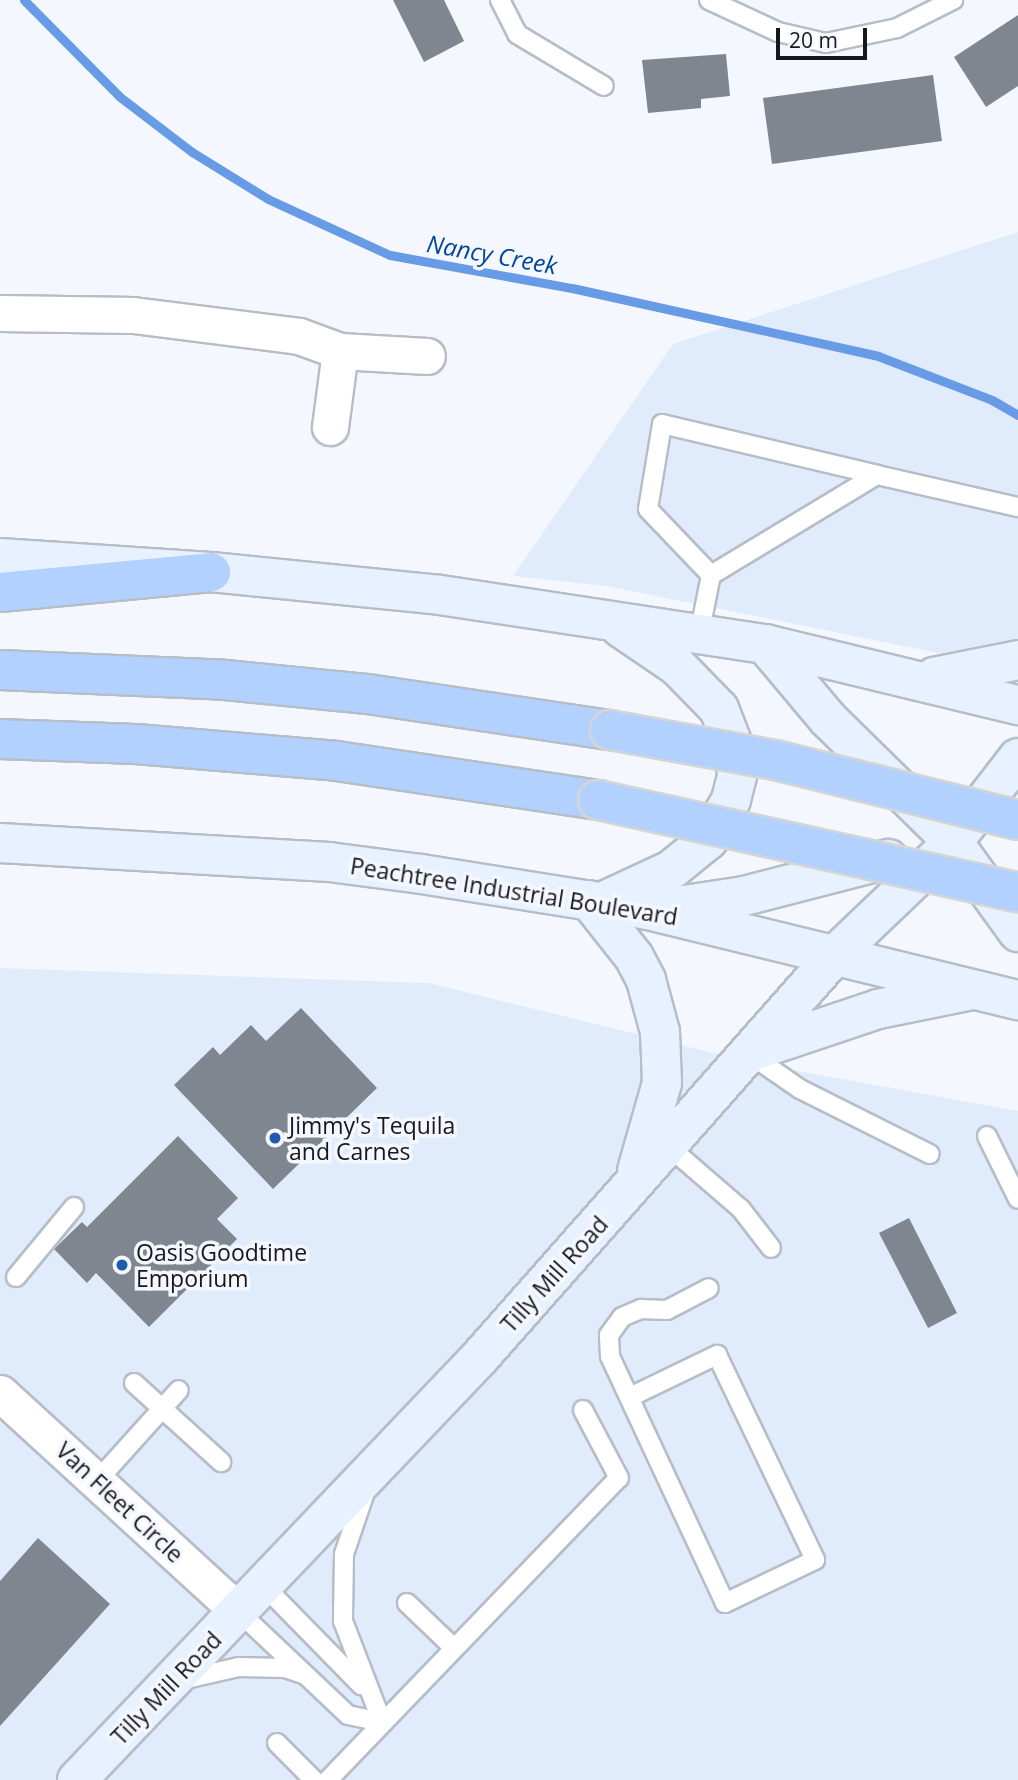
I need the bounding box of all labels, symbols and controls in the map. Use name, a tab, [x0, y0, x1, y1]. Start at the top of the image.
scale bar	[780, 14, 871, 58]
text: 20 m	[789, 26, 838, 54]
water label: Nancy Creek	[425, 228, 559, 280]
street label: Peachtree Industrial Boulevard	[348, 851, 680, 931]
place label: Jimmy's Tequila and Carnes	[289, 1111, 455, 1165]
marker: Jimmy's Tequila and Carnes	[267, 1130, 283, 1146]
street label: Tilly Mill Road	[495, 1210, 613, 1338]
place label: Oasis Goodtime Emporium	[136, 1238, 307, 1292]
marker: Oasis Goodtime Emporium	[114, 1257, 130, 1273]
street label: Van Fleet Circle	[51, 1436, 189, 1568]
street label: Tilly Mill Road	[105, 1626, 227, 1750]

